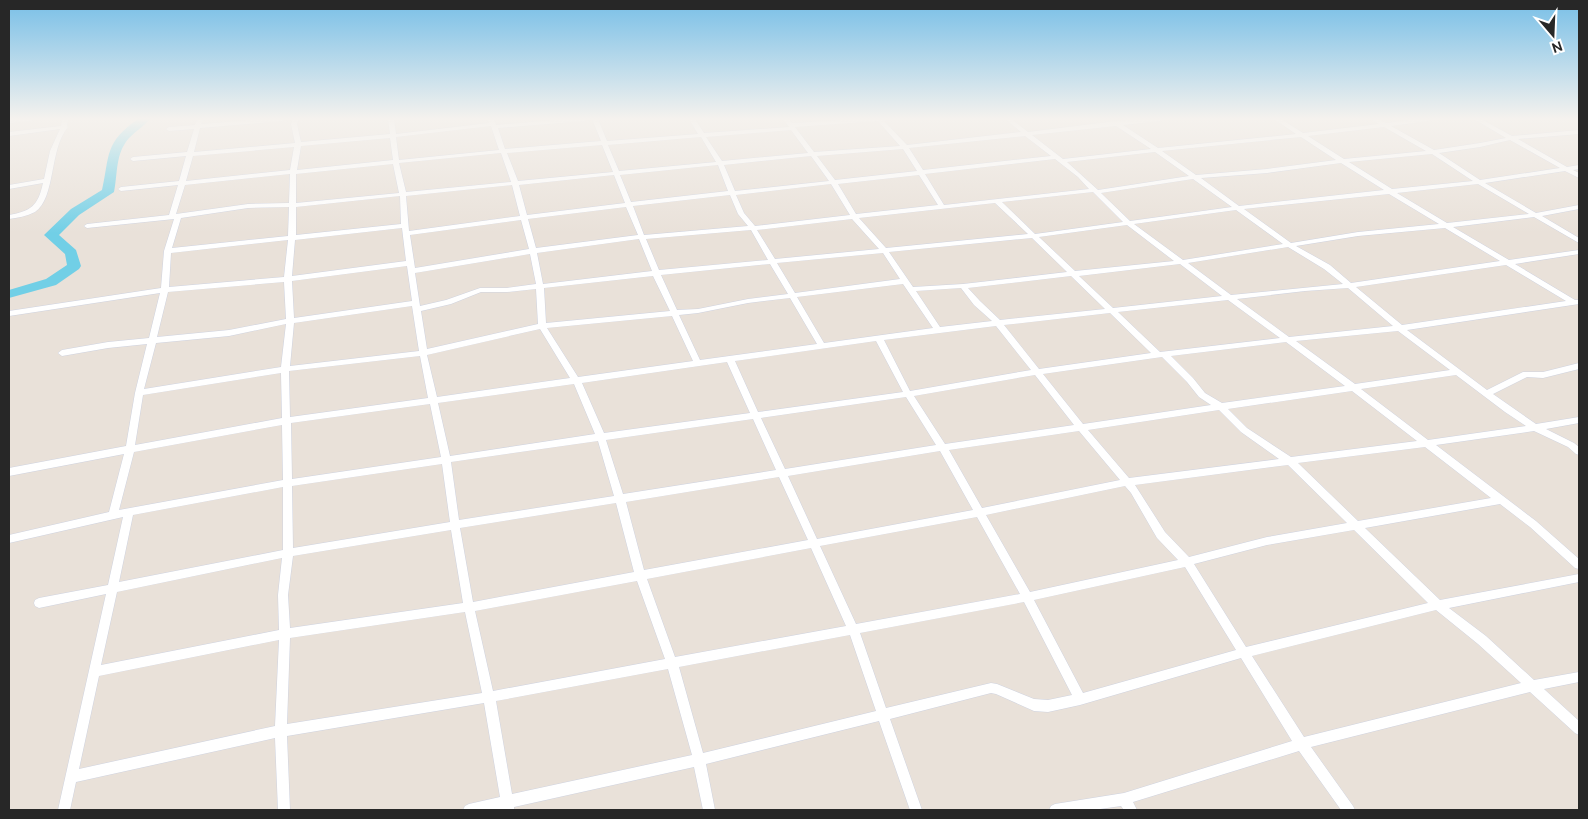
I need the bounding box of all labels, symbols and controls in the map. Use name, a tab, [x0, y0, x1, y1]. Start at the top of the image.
north arrow	[1528, 10, 1578, 60]
text: N	[1550, 38, 1565, 57]

